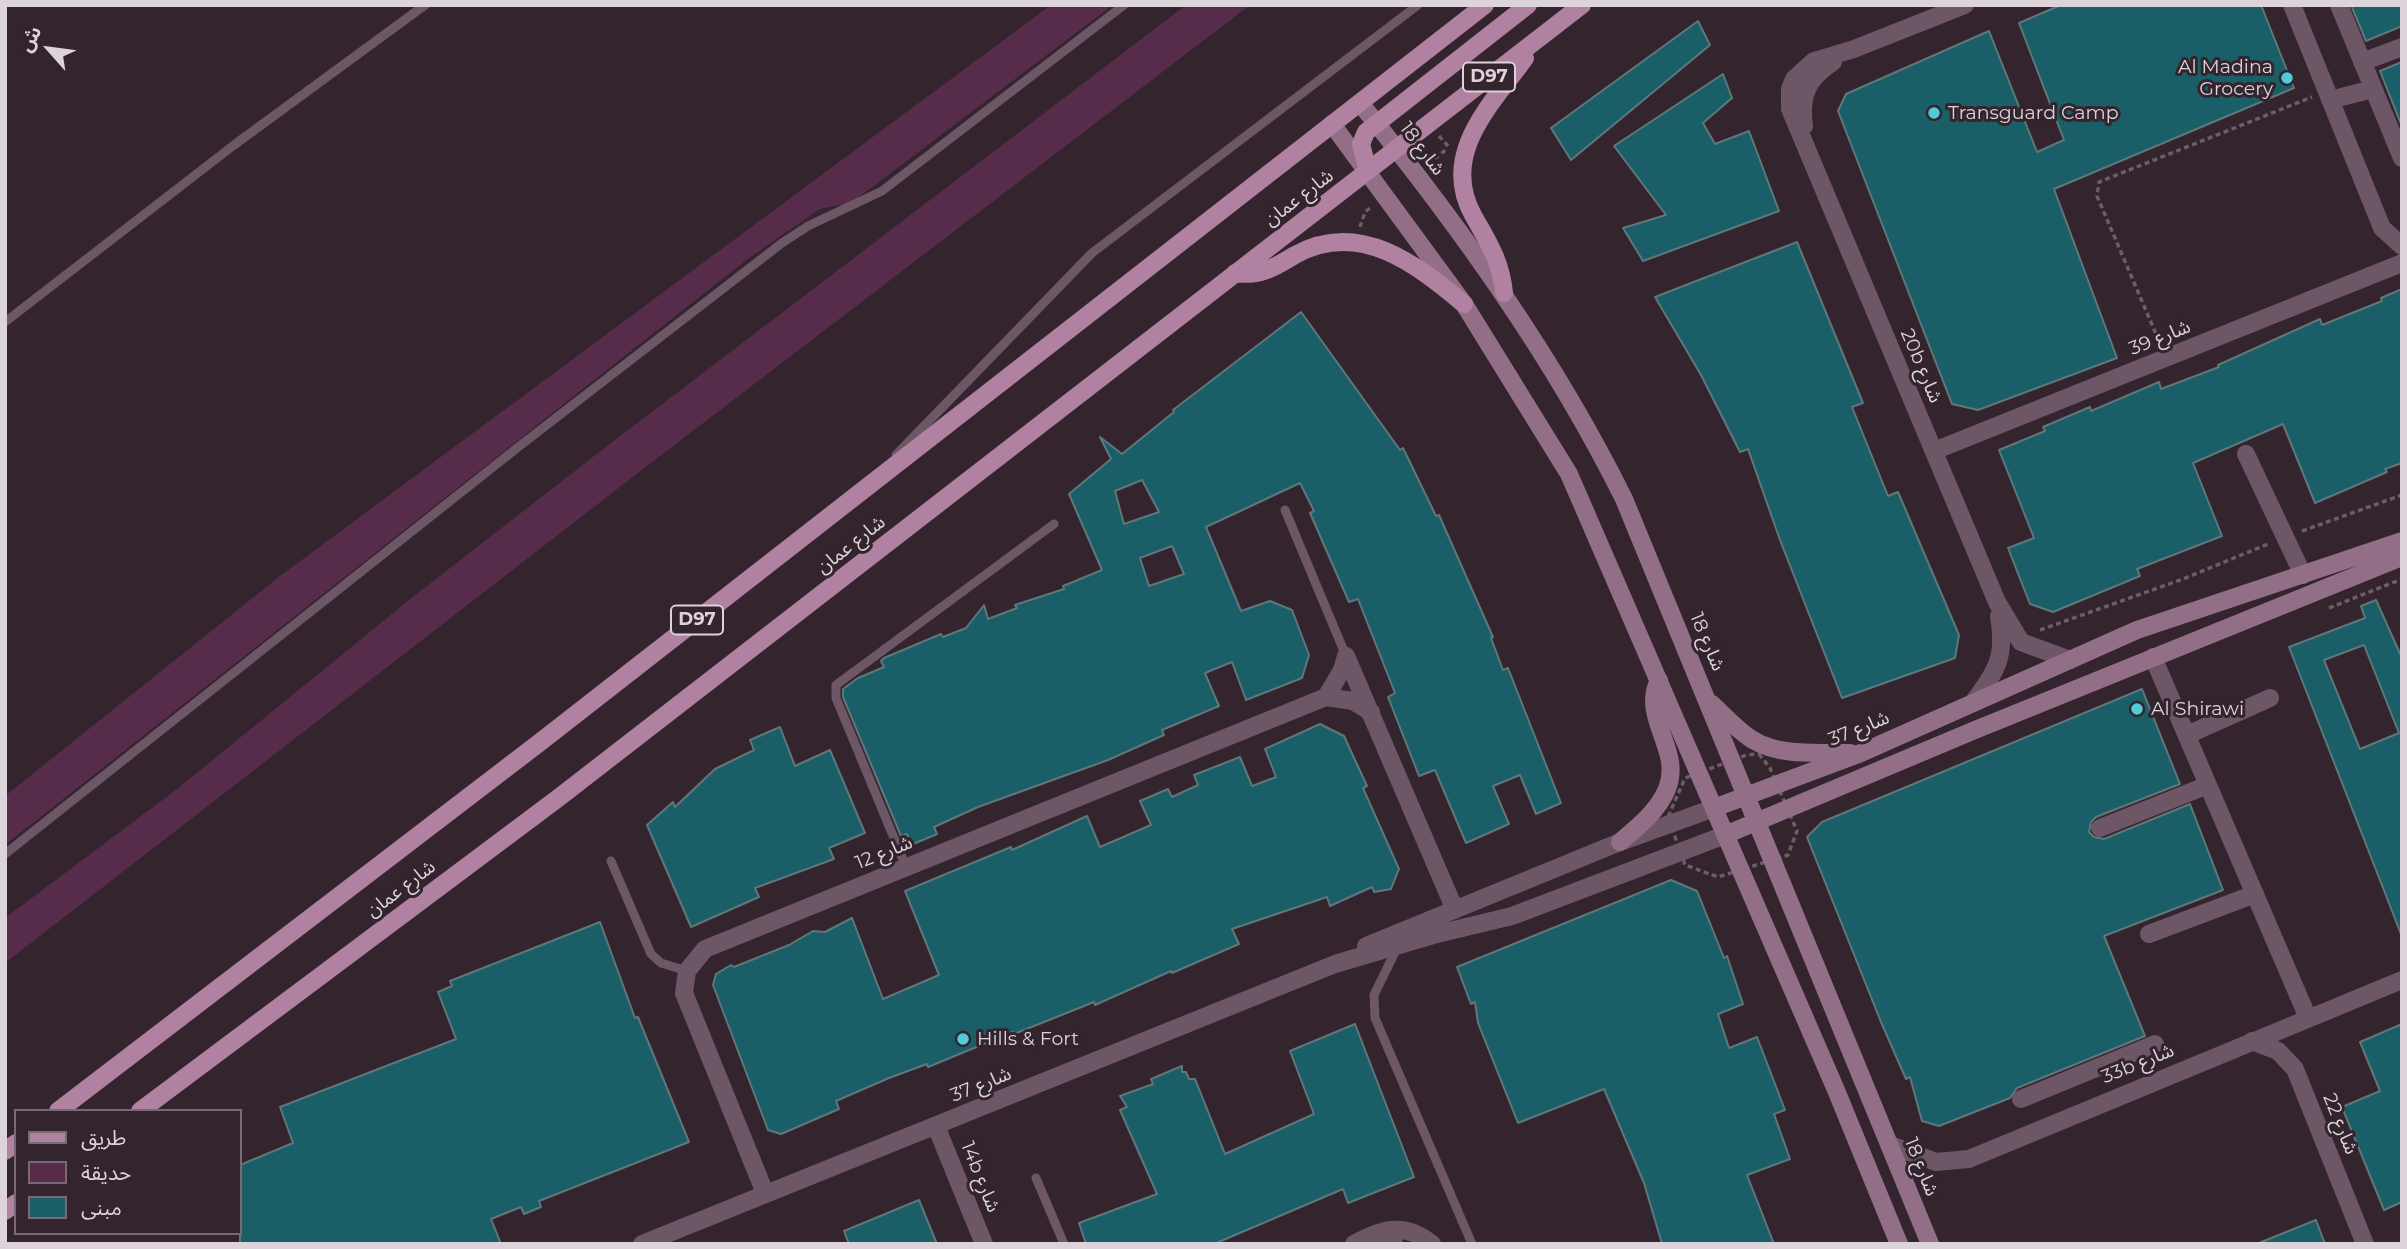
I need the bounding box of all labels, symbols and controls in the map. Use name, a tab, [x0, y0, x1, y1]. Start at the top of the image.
north arrow	[14, 14, 84, 84]
text: ش	[14, 22, 46, 56]
place label: Al Madina Grocery	[2178, 56, 2273, 100]
road number: D97	[1463, 62, 1515, 92]
marker: Al Madina Grocery	[2279, 70, 2295, 86]
place label: Transguard Camp	[1948, 102, 2119, 124]
marker: Transguard Camp	[1926, 105, 1942, 121]
street label: شارع 18	[1395, 118, 1449, 180]
street label: شارع عمان	[1260, 164, 1338, 232]
street label: شارع 39	[2126, 315, 2194, 361]
street label: 20b شارع	[1895, 326, 1947, 406]
street label: شارع عمان	[812, 511, 890, 579]
road number: D97	[671, 606, 723, 634]
street label: شارع 18	[1685, 609, 1729, 675]
place label: Al Shirawi	[2151, 698, 2244, 720]
marker: Al Shirawi	[2129, 701, 2145, 717]
street label: شارع 37	[1825, 707, 1893, 751]
street label: شارع 12	[852, 831, 916, 875]
street label: شارع عمان	[362, 855, 440, 923]
place label: Hills & Fort	[977, 1028, 1079, 1050]
marker: Hills & Fort	[955, 1031, 971, 1047]
street label: 33b شارع	[2098, 1039, 2178, 1089]
street label: شارع 37	[947, 1063, 1015, 1107]
street label: شارع 22	[2318, 1090, 2362, 1158]
legend	[14, 1109, 242, 1235]
text: طريق	[81, 1125, 126, 1150]
street label: شارع 18	[1899, 1134, 1943, 1200]
street label: 14b شارع	[956, 1138, 1004, 1216]
text: حديقة	[81, 1160, 131, 1185]
text: مبنى	[81, 1195, 122, 1220]

